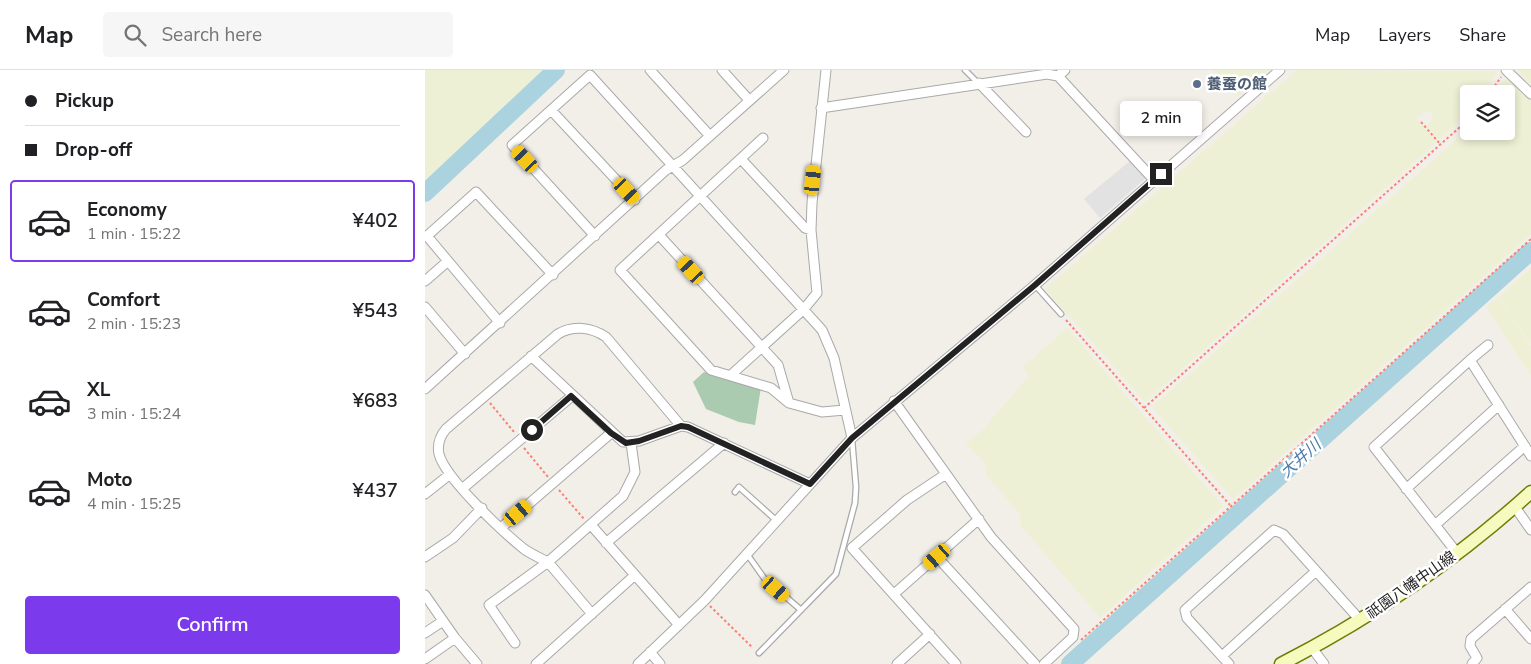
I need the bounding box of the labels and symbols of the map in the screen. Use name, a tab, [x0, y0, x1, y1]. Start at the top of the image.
place label: 養蚕の館	[1207, 74, 1267, 94]
marker: 養蚕の館	[1191, 78, 1203, 90]
callout: 2 min	[1120, 102, 1202, 136]
car	[509, 143, 540, 175]
route end	[1150, 163, 1172, 185]
car	[803, 164, 822, 196]
car	[611, 175, 642, 207]
car	[675, 254, 706, 286]
route start	[521, 419, 543, 441]
water label: 大井川	[1275, 433, 1327, 483]
car	[501, 498, 534, 528]
car	[920, 541, 953, 573]
street label: 祇園八幡中山線	[1362, 547, 1460, 623]
car	[759, 573, 792, 605]

